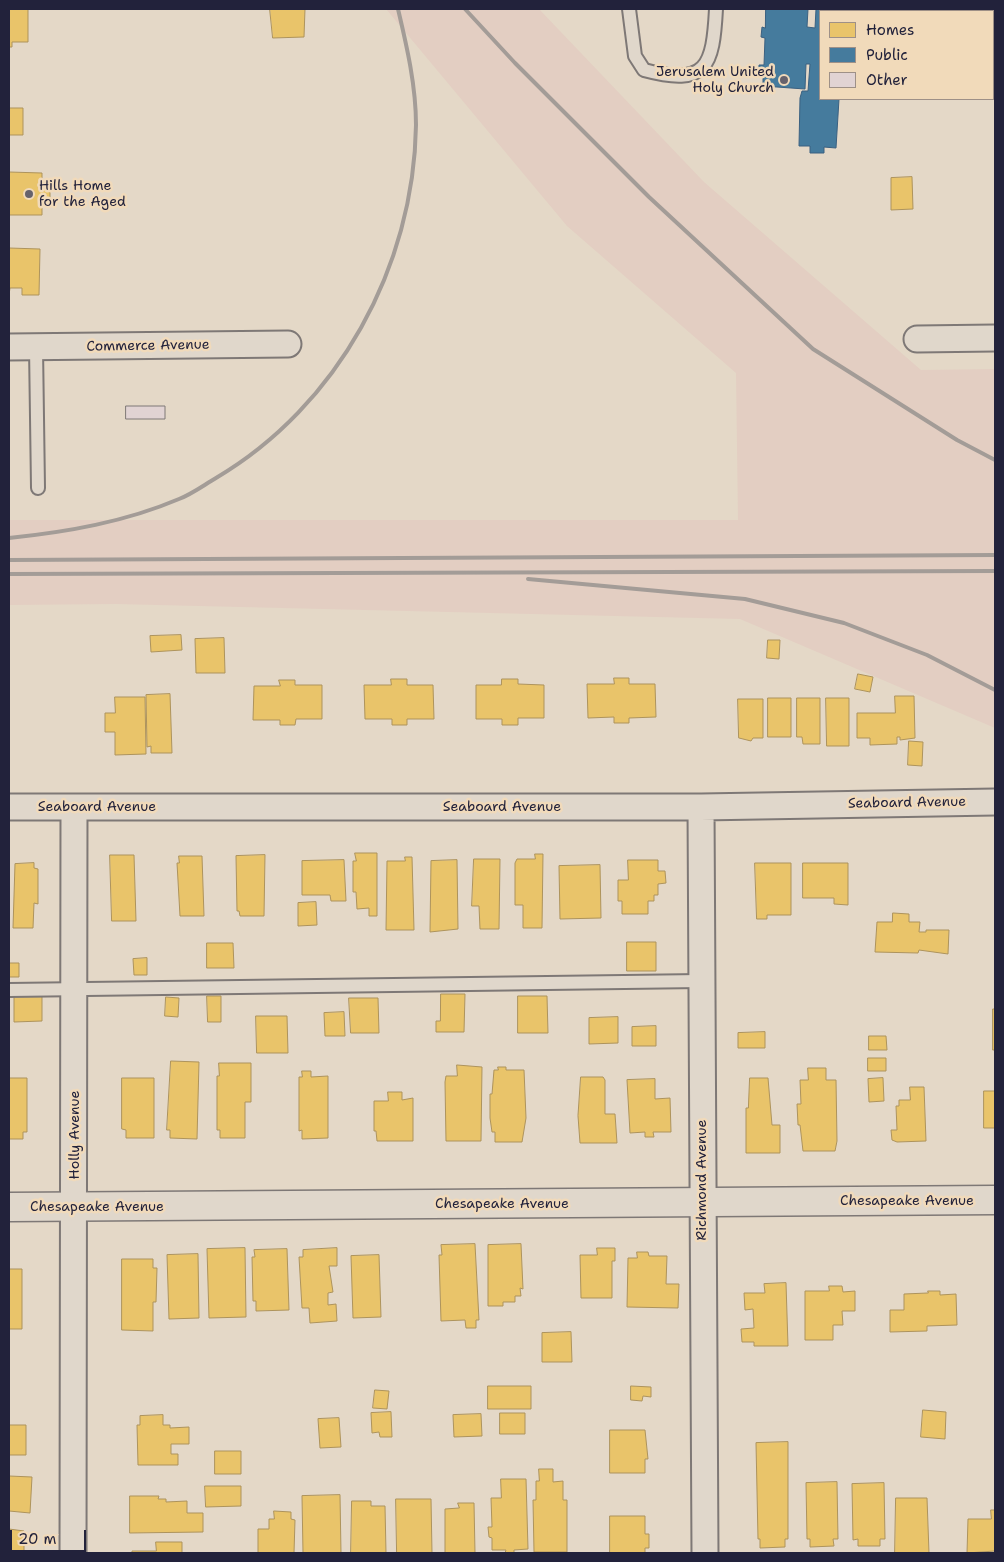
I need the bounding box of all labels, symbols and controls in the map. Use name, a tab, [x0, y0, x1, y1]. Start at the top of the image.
legend	[819, 10, 994, 100]
text: Homes	[866, 20, 914, 40]
text: Public	[866, 45, 908, 65]
place label: Jerusalem United Holy Church	[656, 64, 774, 96]
text: Other	[866, 70, 908, 90]
marker: Jerusalem United Holy Church	[778, 74, 790, 86]
place label: Hills Home for the Aged	[39, 178, 126, 210]
marker: Hills Home for the Aged	[23, 188, 35, 200]
street label: Commerce Avenue	[86, 337, 210, 355]
street label: Seaboard Avenue	[848, 794, 966, 812]
street label: Seaboard Avenue	[38, 799, 156, 815]
street label: Seaboard Avenue	[443, 799, 561, 815]
street label: Holly Avenue	[67, 1091, 83, 1179]
street label: Richmond Avenue	[694, 1120, 710, 1240]
street label: Chesapeake Avenue	[840, 1193, 974, 1209]
street label: Chesapeake Avenue	[435, 1196, 569, 1212]
street label: Chesapeake Avenue	[30, 1199, 164, 1215]
scale bar	[12, 1520, 89, 1552]
text: 20 m	[18, 1529, 57, 1549]

